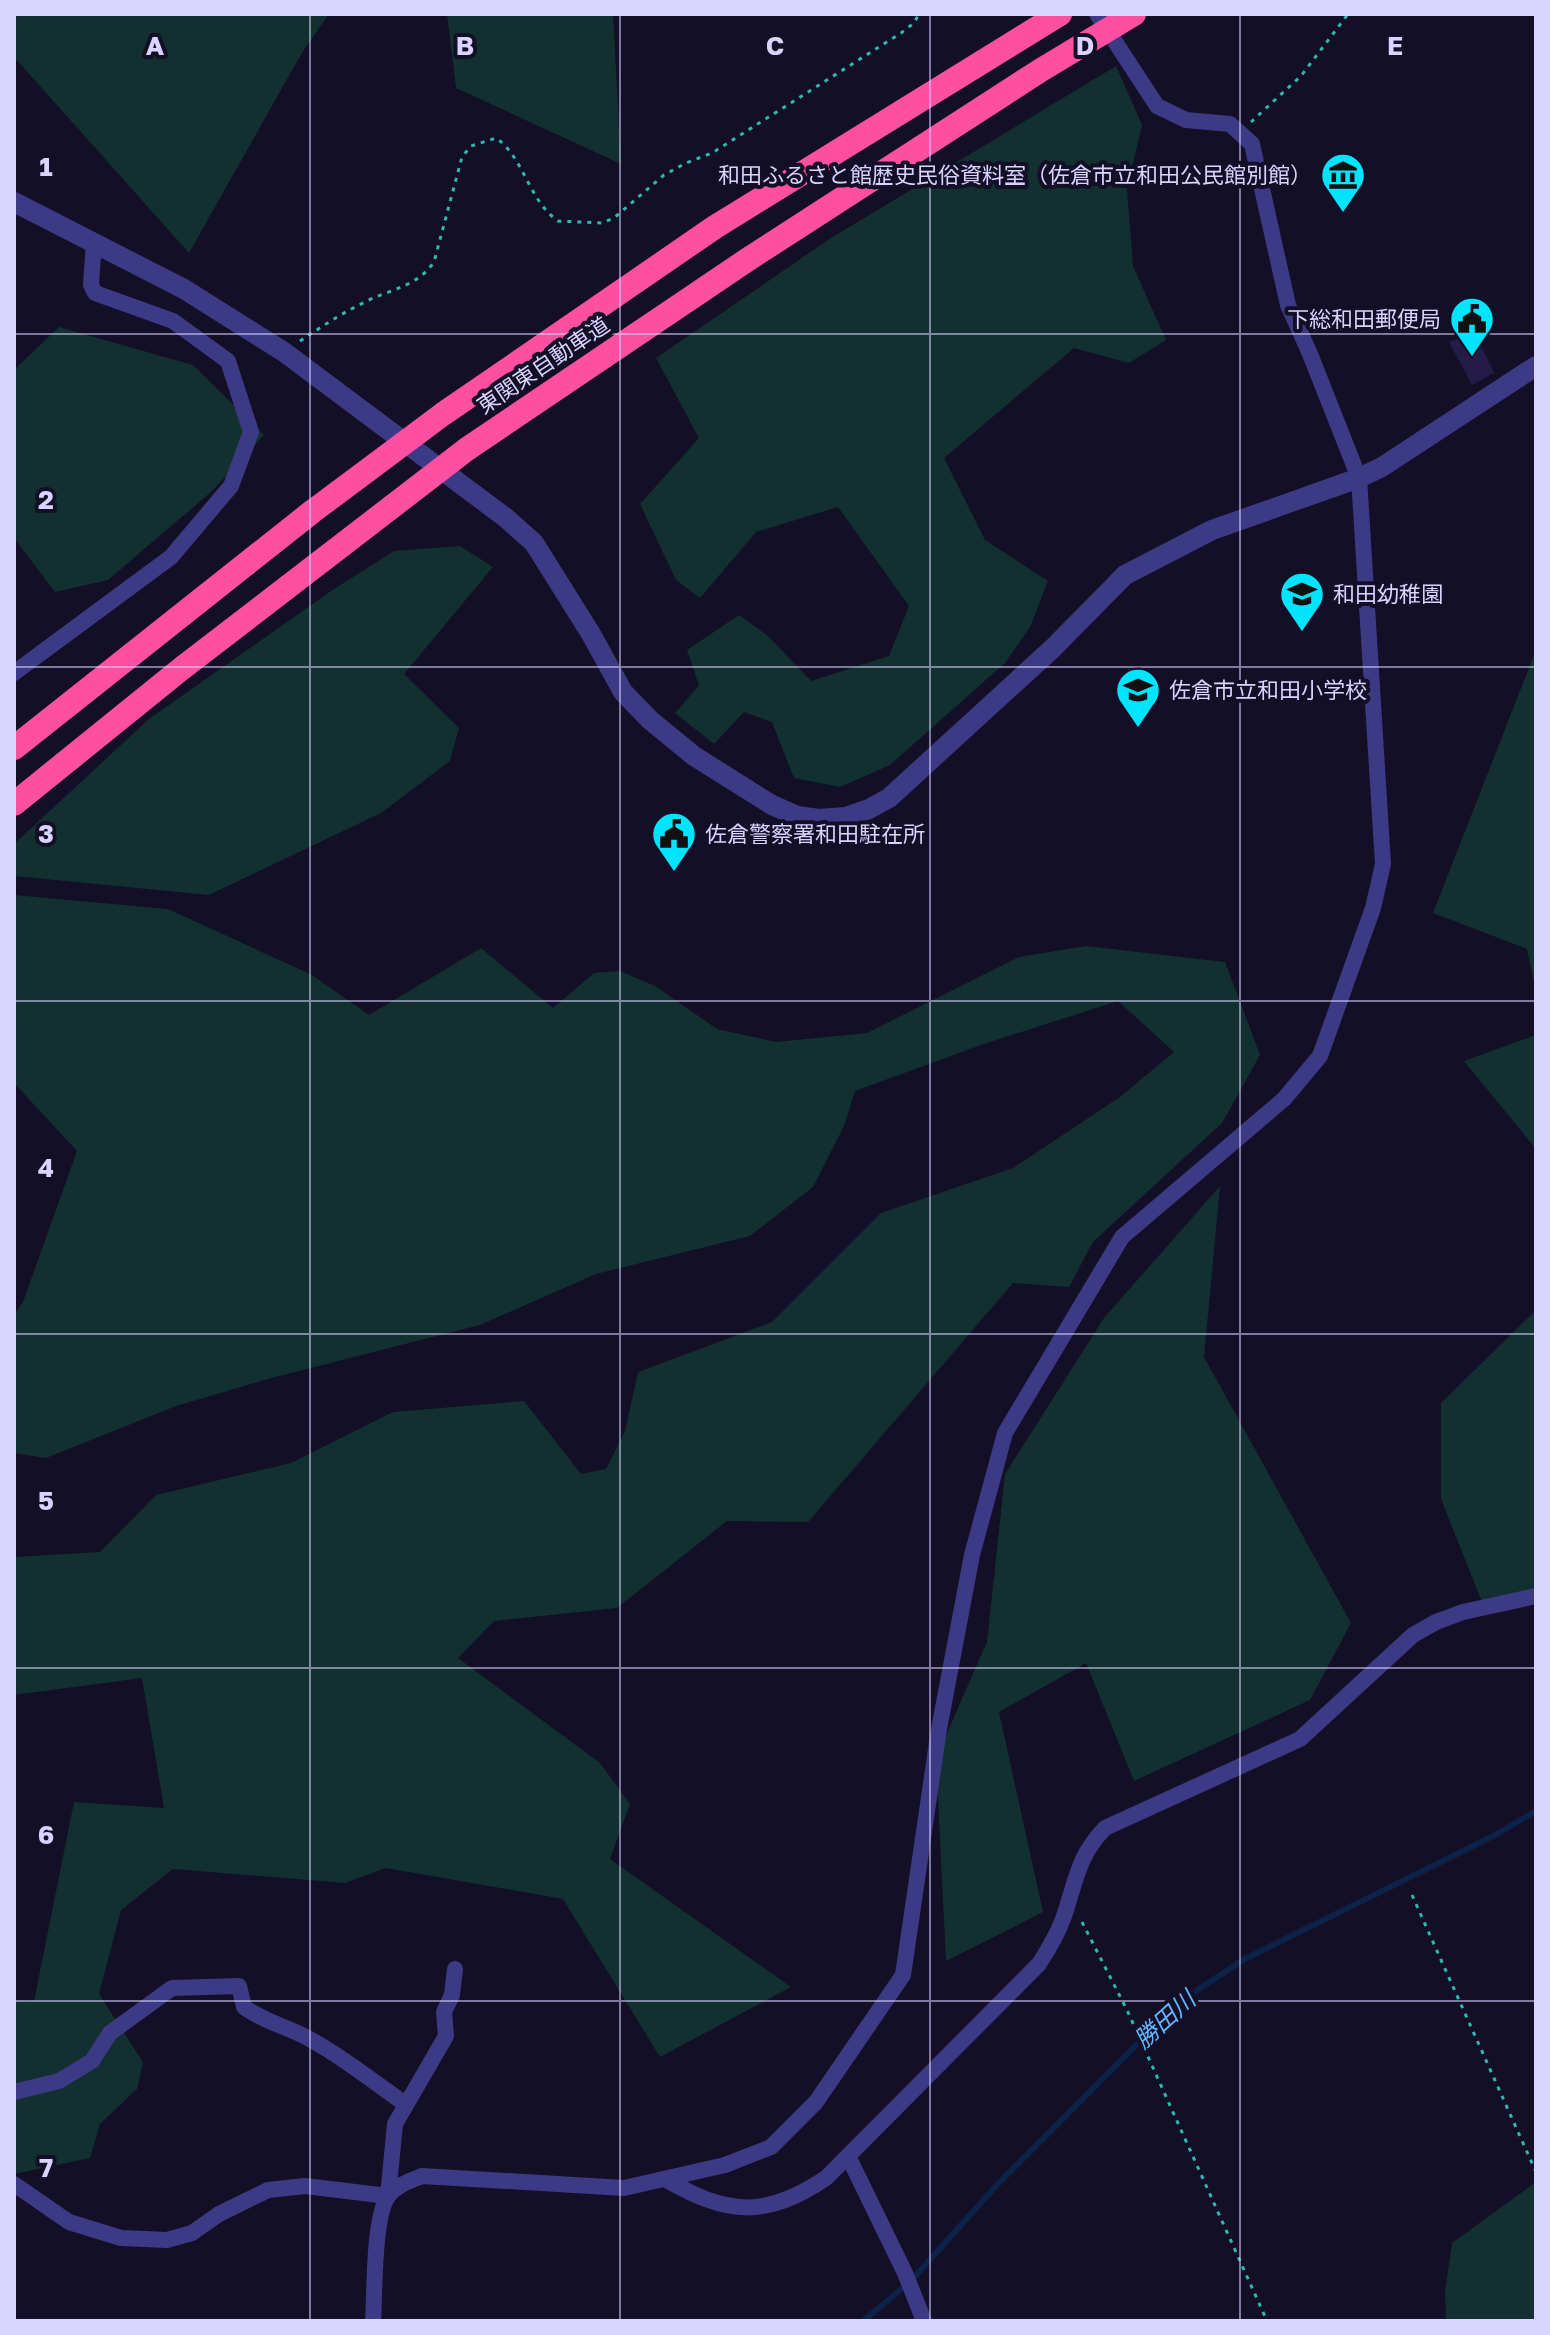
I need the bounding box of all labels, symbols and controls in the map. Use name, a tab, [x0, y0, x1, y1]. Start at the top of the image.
text: A	[146, 30, 165, 61]
text: B	[456, 30, 474, 61]
text: C	[766, 30, 784, 61]
text: D	[1076, 30, 1094, 61]
text: E	[1387, 30, 1403, 61]
text: 1	[39, 151, 53, 182]
museum icon: 和田ふるさと館歴史民俗資料室（佐倉市立和田公民館別館）	[1319, 151, 1367, 214]
place label: 和田ふるさと館歴史民俗資料室（佐倉市立和田公民館別館）	[718, 161, 1312, 188]
public building icon: 下総和田郵便局	[1448, 295, 1496, 358]
place label: 下総和田郵便局	[1287, 305, 1441, 332]
street label: 東関東自動車道	[471, 310, 614, 419]
text: 2	[38, 484, 54, 515]
school or university icon: 和田幼稚園	[1278, 570, 1326, 633]
place label: 和田幼稚園	[1333, 580, 1443, 607]
school or university icon: 佐倉市立和田小学校	[1114, 666, 1162, 729]
place label: 佐倉市立和田小学校	[1169, 676, 1367, 703]
public building icon: 佐倉警察署和田駐在所	[650, 810, 698, 873]
text: 3	[38, 818, 54, 849]
place label: 佐倉警察署和田駐在所	[705, 820, 925, 847]
text: 4	[38, 1152, 54, 1183]
text: 5	[38, 1485, 54, 1516]
text: 6	[38, 1819, 54, 1850]
water label: 勝田川	[1128, 1982, 1203, 2054]
text: 7	[39, 2152, 53, 2183]

